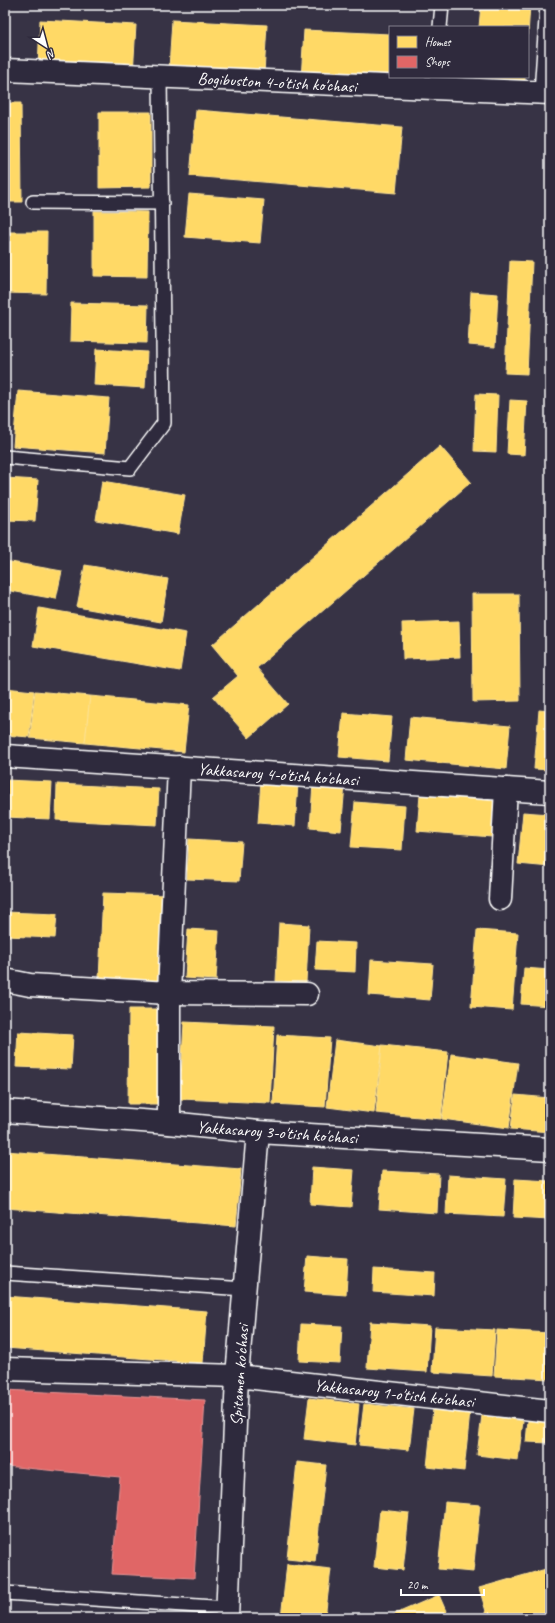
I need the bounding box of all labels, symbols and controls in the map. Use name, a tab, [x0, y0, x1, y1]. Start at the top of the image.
north arrow	[26, 26, 66, 66]
legend	[389, 26, 529, 78]
text: Homes	[425, 34, 452, 50]
text: N	[43, 46, 59, 63]
text: Shops	[425, 54, 450, 70]
street label: Bogibuston 4-o'tish ko'chasi	[197, 68, 359, 97]
street label: Yakkasaroy 4-o'tish ko'chasi	[197, 758, 361, 791]
street label: Yakkasaroy 3-o'tish ko'chasi	[196, 1116, 360, 1149]
street label: Spitamen ko'chasi	[225, 1322, 254, 1426]
street label: Yakkasaroy 1-o'tish ko'chasi	[313, 1375, 477, 1413]
scale bar	[401, 1571, 484, 1597]
text: 20 m	[407, 1577, 429, 1593]

